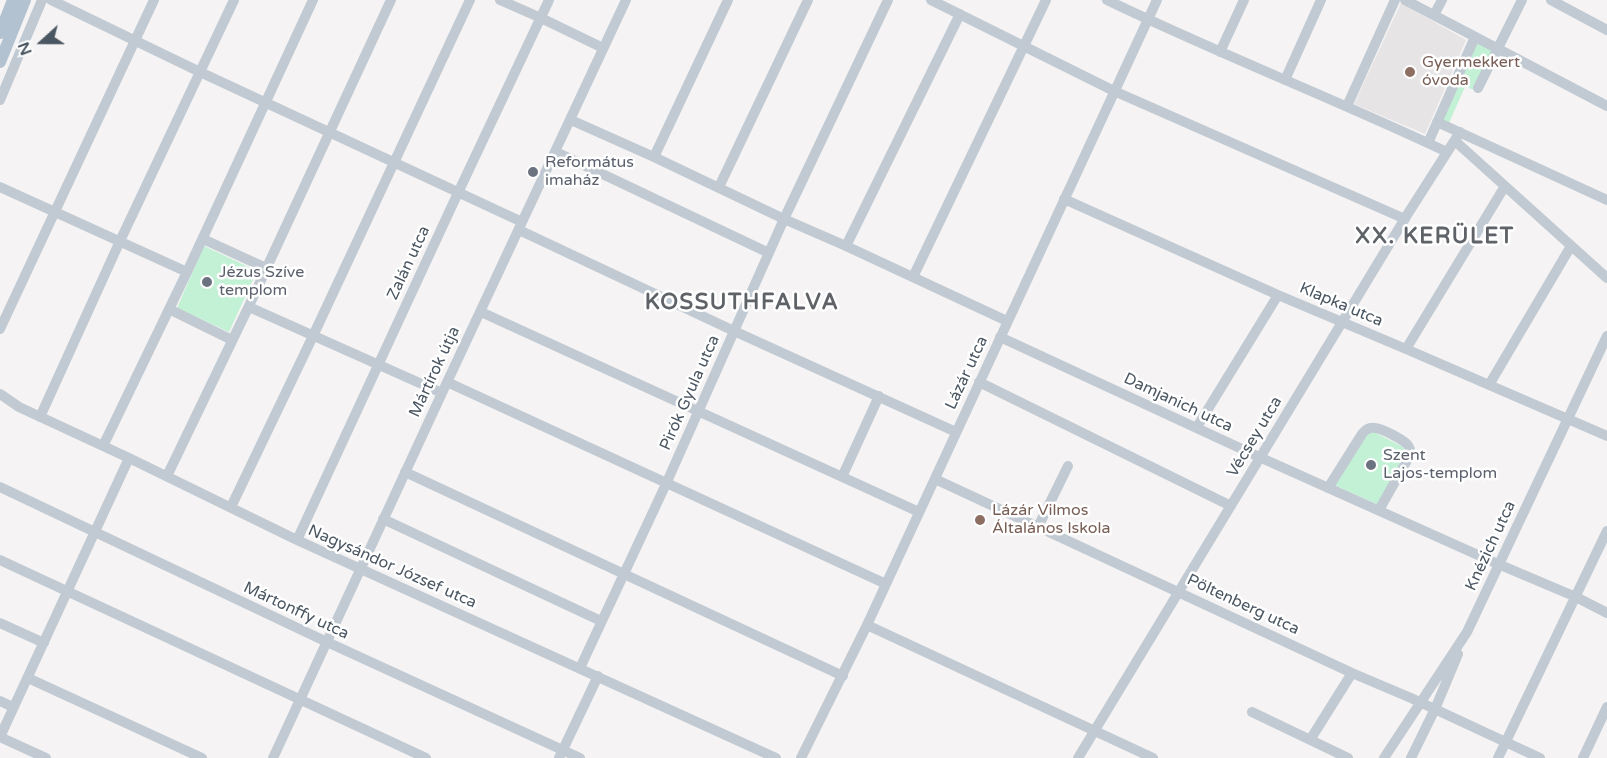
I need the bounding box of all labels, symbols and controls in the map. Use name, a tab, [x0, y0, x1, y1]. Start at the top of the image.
north arrow	[12, 12, 72, 72]
text: N	[14, 39, 37, 58]
place label: Gyermekkert óvoda	[1422, 53, 1520, 91]
marker: Gyermekkert óvoda	[1403, 65, 1417, 79]
place label: Református imaház	[545, 153, 634, 191]
marker: Református imaház	[526, 165, 540, 179]
street label: Zalán utca	[384, 223, 434, 303]
district label: XX. KERÜLET	[1355, 224, 1515, 250]
place label: Jézus Szíve templom	[219, 263, 304, 301]
marker: Jézus Szíve templom	[200, 275, 214, 289]
street label: Klapka utca	[1296, 279, 1386, 331]
district label: KOSSUTHFALVA	[645, 290, 839, 316]
street label: Mártírok útja	[406, 323, 464, 421]
street label: Pirók Gyula utca	[656, 332, 724, 454]
street label: Lázár utca	[942, 333, 992, 413]
street label: Damjanich utca	[1120, 369, 1236, 437]
street label: Vécsey utca	[1223, 393, 1287, 481]
place label: Szent Lajos-templom	[1383, 446, 1497, 484]
marker: Szent Lajos-templom	[1364, 458, 1378, 472]
street label: Knézich utca	[1462, 498, 1520, 594]
place label: Lázár Vilmos Általános Iskola	[992, 501, 1111, 539]
marker: Lázár Vilmos Általános Iskola	[973, 513, 987, 527]
street label: Nagysándor József utca	[305, 521, 479, 613]
street label: Pöltenberg utca	[1184, 571, 1302, 639]
street label: Mártonffy utca	[240, 578, 352, 644]

